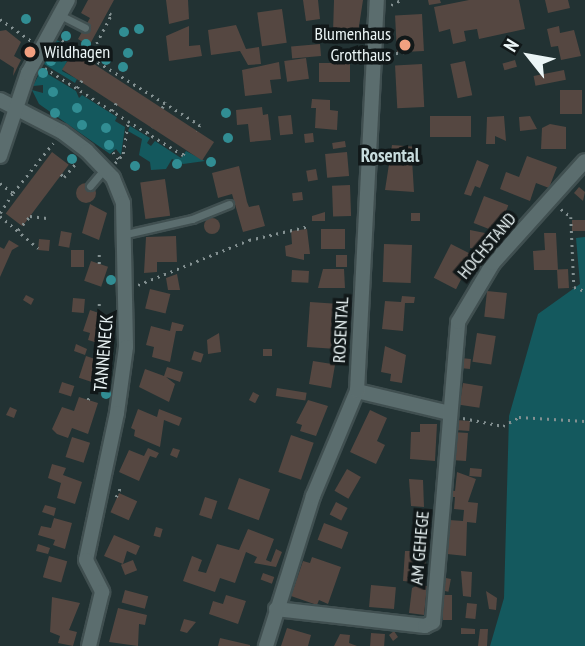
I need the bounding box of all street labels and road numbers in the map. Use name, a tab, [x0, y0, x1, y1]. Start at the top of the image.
street label: HOCHSTAND	[453, 208, 521, 284]
street label: ROSENTAL	[328, 296, 354, 364]
street label: TANNENECK	[90, 314, 118, 392]
street label: AM GEHEGE	[406, 510, 434, 586]

